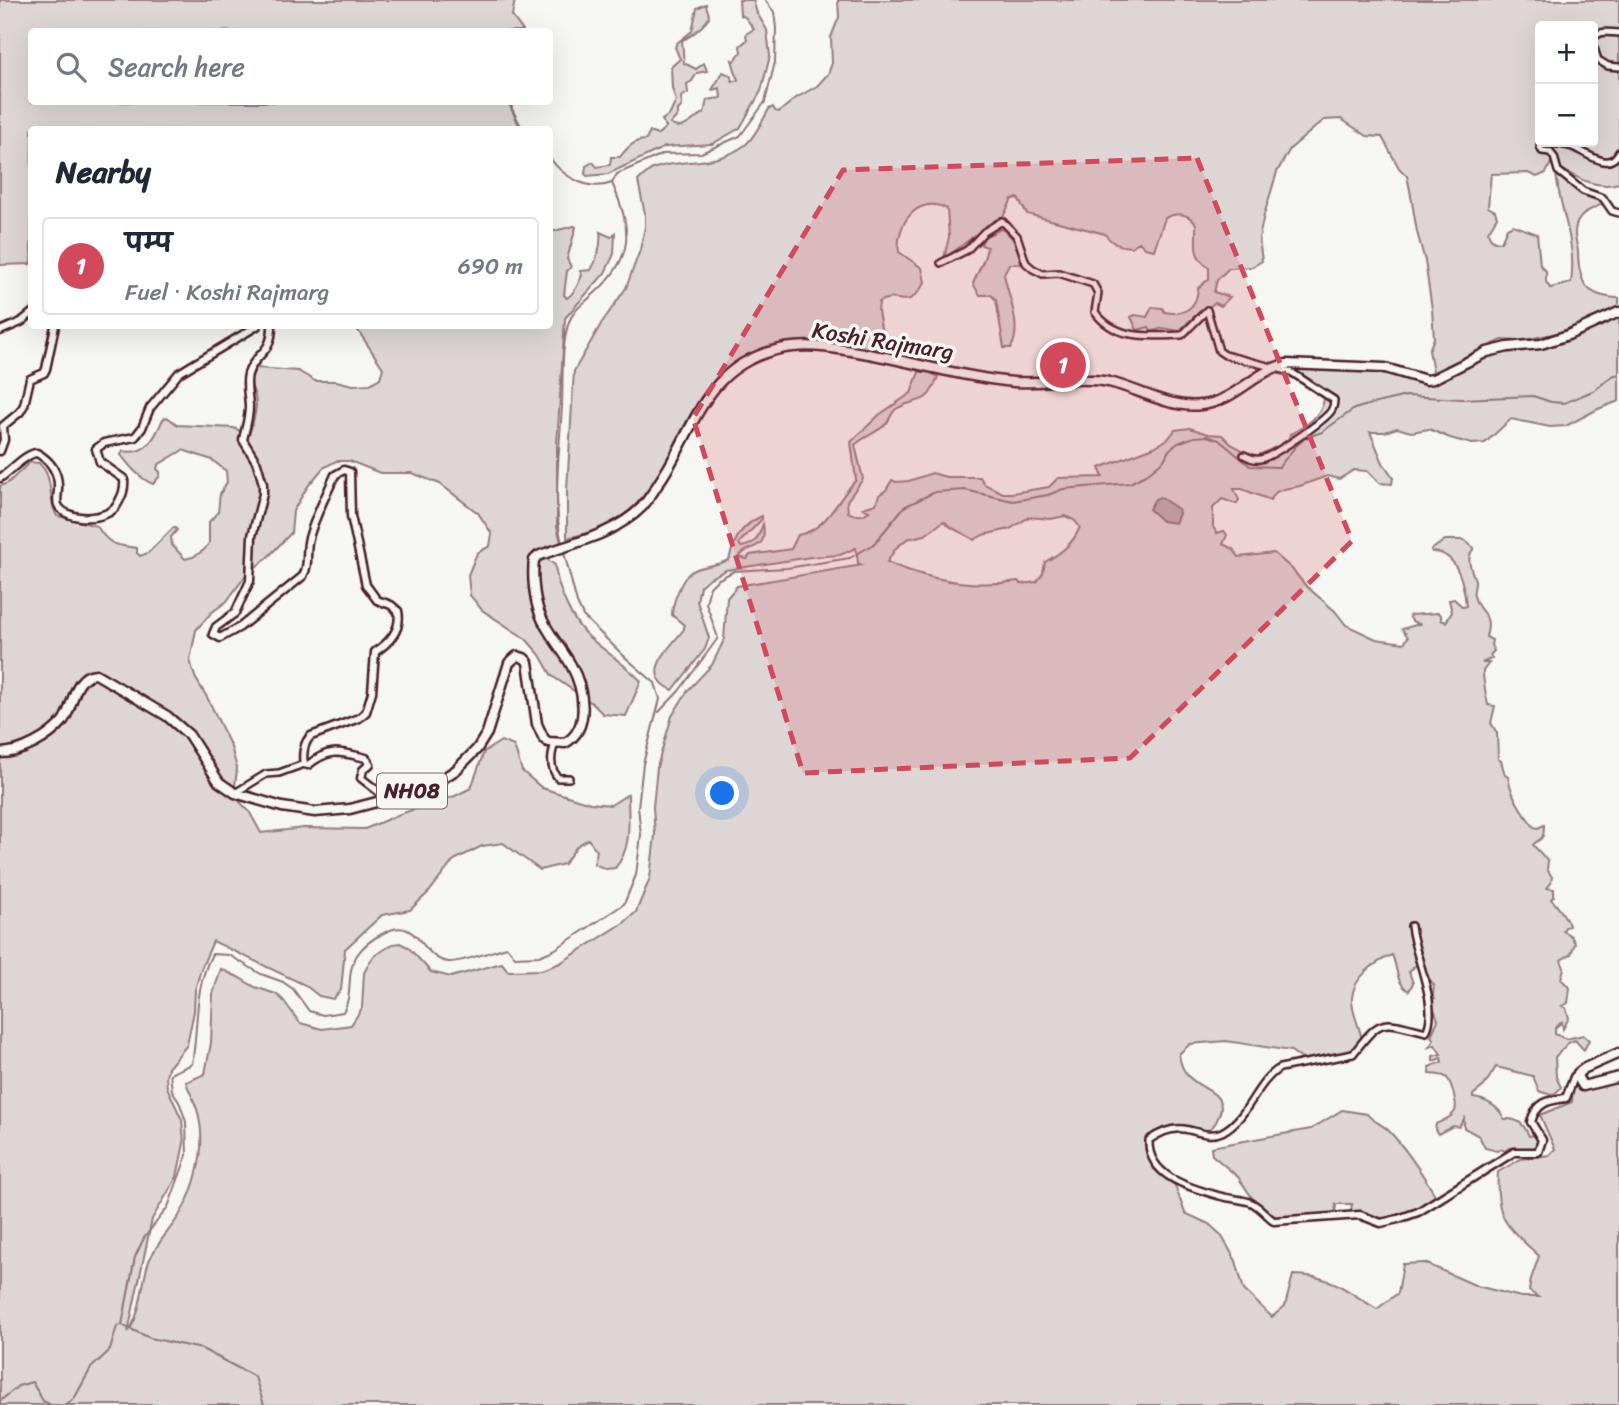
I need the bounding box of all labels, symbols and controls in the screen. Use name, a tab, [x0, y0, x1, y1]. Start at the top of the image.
map controls	[1535, 21, 1598, 147]
button: +	[1535, 21, 1598, 84]
search box	[28, 28, 553, 105]
text: Search here	[108, 44, 245, 90]
icon: search	[52, 48, 90, 86]
button: −	[1535, 84, 1598, 147]
text: Nearby	[56, 145, 151, 199]
text: पम्प	[125, 220, 172, 266]
text: 1	[76, 246, 86, 287]
text: 690 m	[458, 246, 523, 287]
text: Fuel · Koshi Rajmarg	[125, 272, 329, 313]
street label: Koshi Rajmarg	[809, 310, 957, 372]
pin: 1	[1040, 339, 1086, 391]
road number: NH08	[377, 774, 447, 808]
your location	[705, 776, 739, 810]

